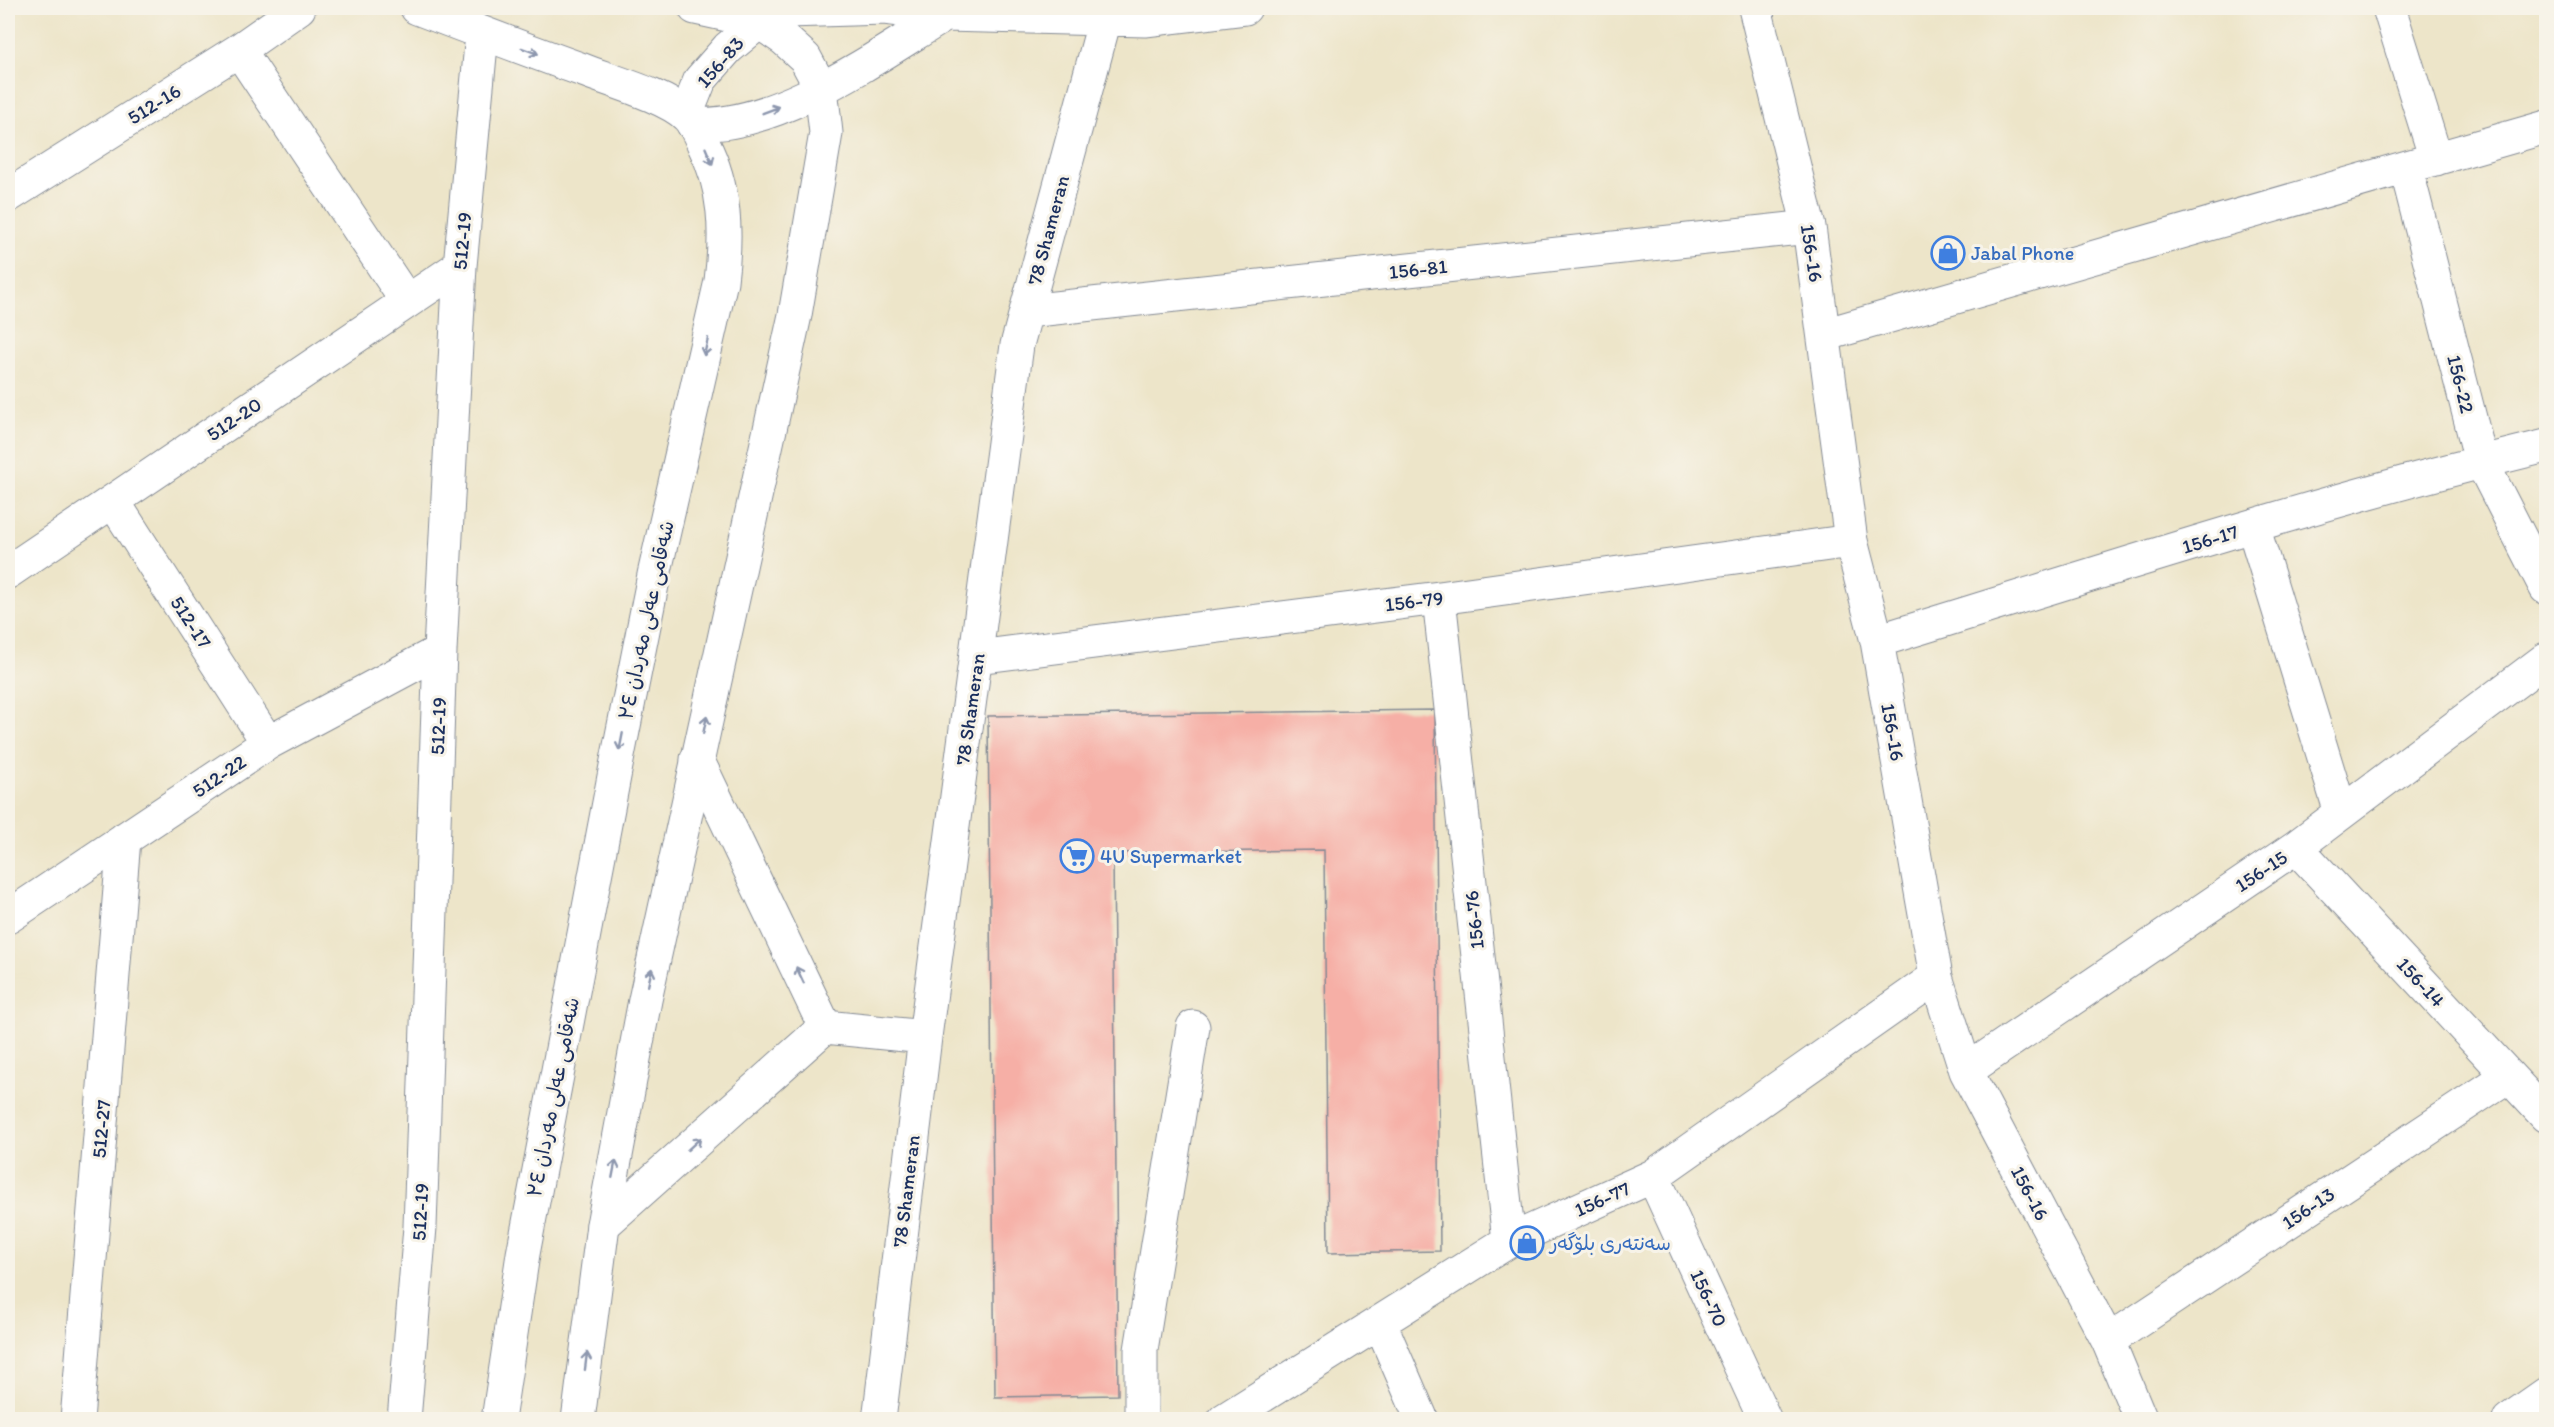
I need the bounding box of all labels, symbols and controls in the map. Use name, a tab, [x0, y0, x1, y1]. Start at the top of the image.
street label: 156-83	[691, 31, 749, 93]
one-way arrow	[520, 47, 539, 58]
street label: 512-16	[123, 78, 185, 130]
one-way arrow	[761, 103, 780, 114]
one-way arrow	[704, 146, 715, 165]
street label: 78 Shameran	[1022, 172, 1074, 288]
street label: 512-19	[448, 211, 476, 271]
street label: 156-16	[1796, 222, 1828, 284]
shop icon: Jabal Phone	[1930, 235, 1966, 271]
place label: Jabal Phone	[1971, 241, 2074, 265]
street label: 156-81	[1388, 254, 1448, 284]
one-way arrow	[700, 336, 711, 356]
street label: 156-22	[2442, 352, 2480, 416]
street label: 512-20	[202, 392, 266, 446]
street label: شەقامی عەلی مەردان ٣٤	[613, 518, 680, 722]
street label: 156-17	[2179, 519, 2241, 559]
street label: 156-79	[1383, 586, 1445, 616]
street label: 512-17	[165, 591, 217, 653]
street label: 78 Shameran	[950, 651, 990, 767]
street label: 512-19	[425, 697, 451, 755]
street label: 156-16	[1876, 701, 1910, 763]
one-way arrow	[699, 716, 711, 735]
one-way arrow	[615, 732, 626, 752]
street label: 512-22	[188, 749, 251, 803]
supermarket icon: 4U Supermarket	[1059, 838, 1095, 874]
place label: 4U Supermarket	[1100, 844, 1242, 868]
street label: 156-15	[2230, 845, 2292, 897]
street label: 156-76	[1459, 889, 1489, 951]
street label: 156-14	[2392, 952, 2450, 1012]
one-way arrow	[793, 966, 805, 984]
one-way arrow	[645, 968, 656, 987]
street label: شەقامی عەلی مەردان ٣٤	[522, 995, 585, 1199]
street label: 512-27	[86, 1099, 116, 1159]
street label: 78 Shameran	[887, 1133, 925, 1249]
one-way arrow	[686, 1137, 701, 1151]
one-way arrow	[609, 1159, 620, 1179]
street label: 156-16	[2006, 1162, 2054, 1224]
street label: 156-77	[1571, 1176, 1634, 1222]
street label: 512-19	[406, 1182, 434, 1242]
street label: 156-13	[2277, 1182, 2339, 1234]
shop icon: سەنتەری بلۆگەر	[1509, 1225, 1545, 1261]
place label: سەنتەری بلۆگەر	[1548, 1231, 1671, 1255]
street label: 156-70	[1685, 1265, 1733, 1331]
one-way arrow	[580, 1352, 591, 1372]

